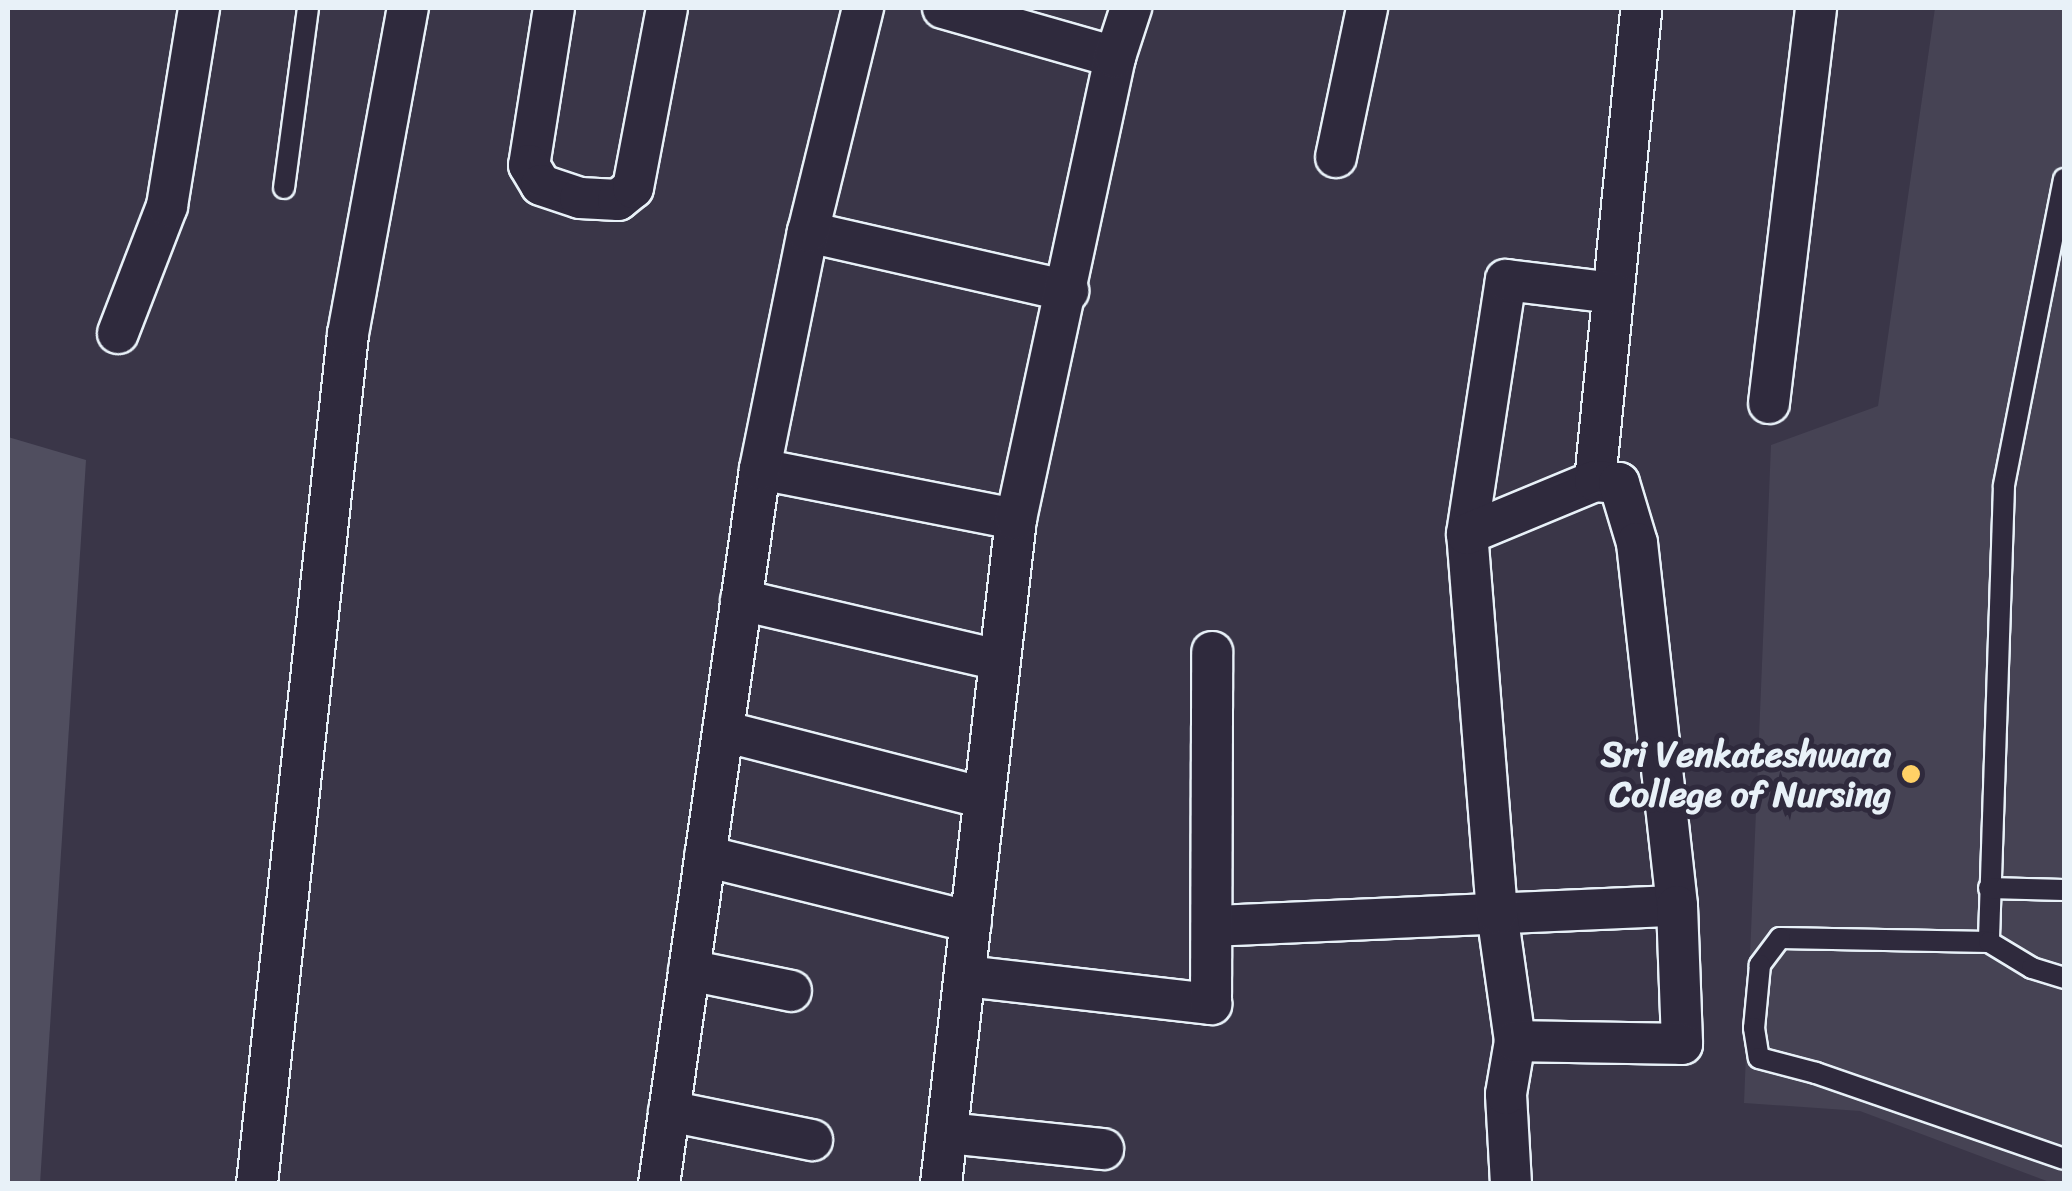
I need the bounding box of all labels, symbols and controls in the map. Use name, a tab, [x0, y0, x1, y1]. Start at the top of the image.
place label: Sri Venkateshwara College of Nursing	[1606, 733, 1891, 815]
marker: Sri Venkateshwara College of Nursing	[1900, 763, 1922, 785]

